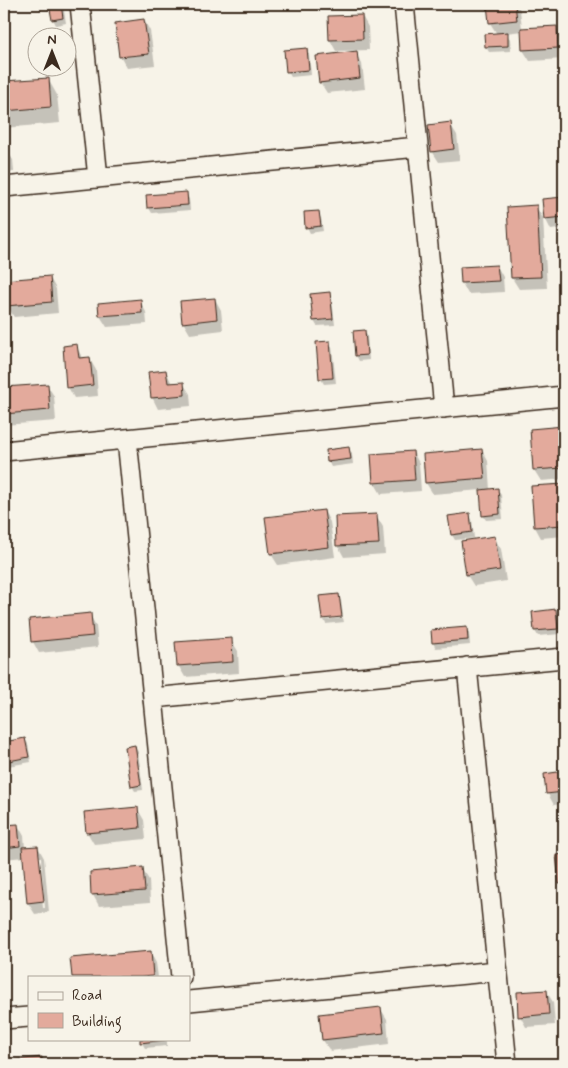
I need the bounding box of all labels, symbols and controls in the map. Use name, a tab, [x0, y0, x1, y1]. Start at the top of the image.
north arrow	[28, 28, 78, 78]
text: N	[47, 31, 57, 49]
legend	[28, 976, 190, 1040]
text: Road	[72, 986, 102, 1006]
text: Building	[72, 1012, 122, 1033]

